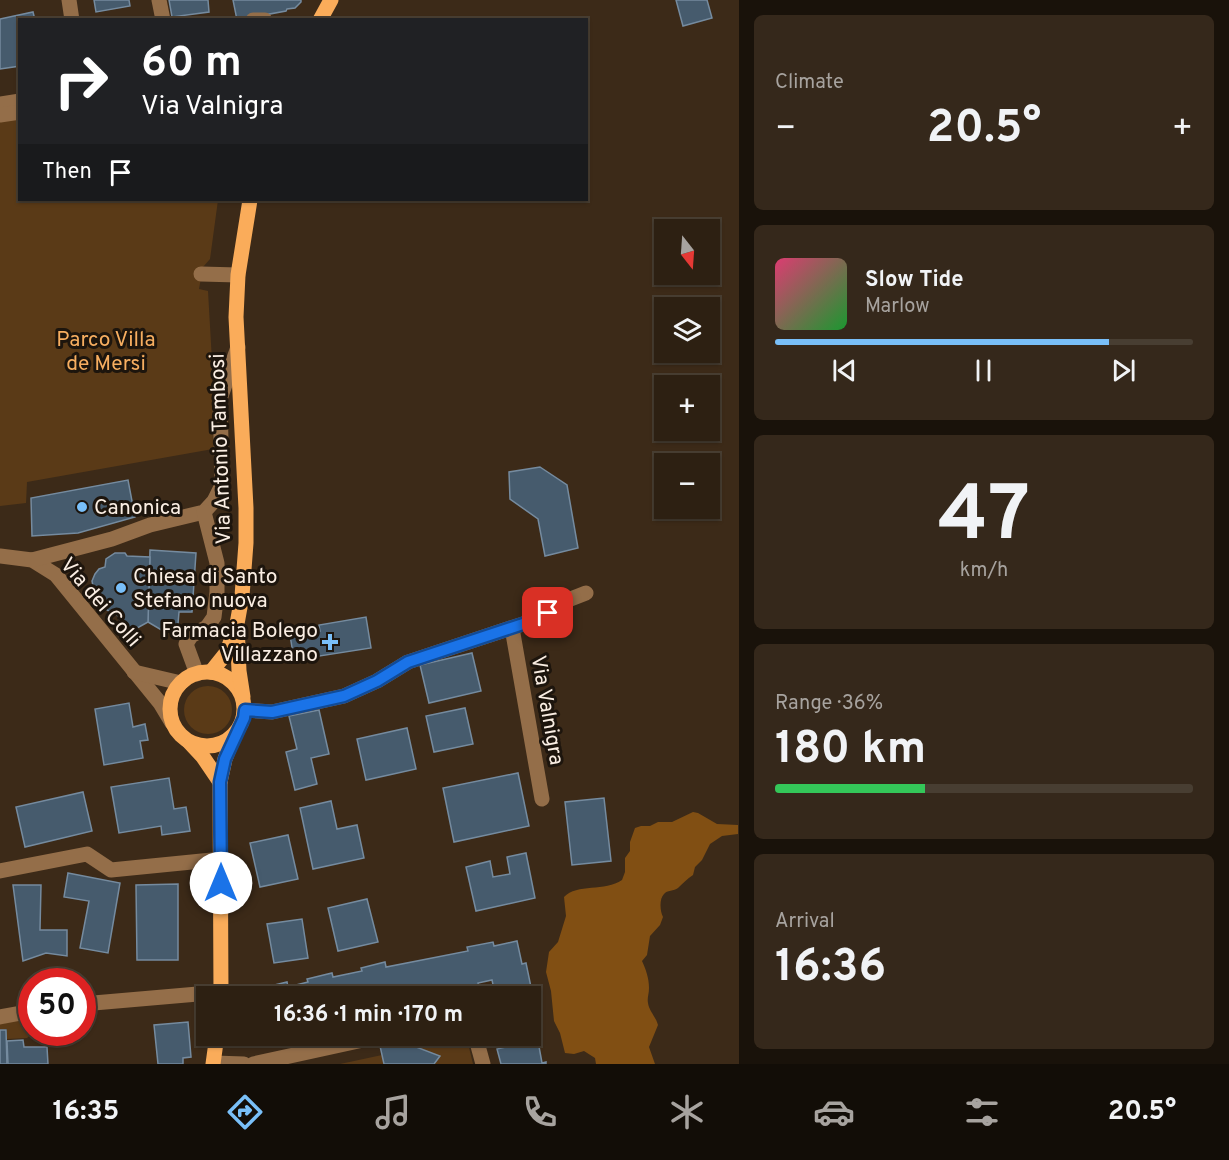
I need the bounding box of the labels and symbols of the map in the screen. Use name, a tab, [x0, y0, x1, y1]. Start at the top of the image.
north arrow	[654, 219, 720, 285]
park label: Parco Villa de Mersi	[56, 327, 156, 378]
street label: Via Antonio Tambosi	[205, 353, 238, 545]
place label: Canonica	[94, 495, 181, 522]
marker: Canonica	[75, 500, 89, 514]
street label: Via dei Colli	[54, 553, 146, 653]
place label: Chiesa di Santo Stefano nuova	[133, 564, 277, 615]
marker: Chiesa di Santo Stefano nuova	[114, 581, 128, 595]
pin	[522, 587, 573, 638]
place label: Farmacia Bolego Villazzano	[161, 618, 318, 669]
marker: Farmacia Bolego Villazzano	[323, 635, 337, 649]
street label: Via Valnigra	[524, 653, 569, 767]
position arrow	[189, 851, 253, 915]
speed limit sign: 50	[18, 968, 96, 1046]

